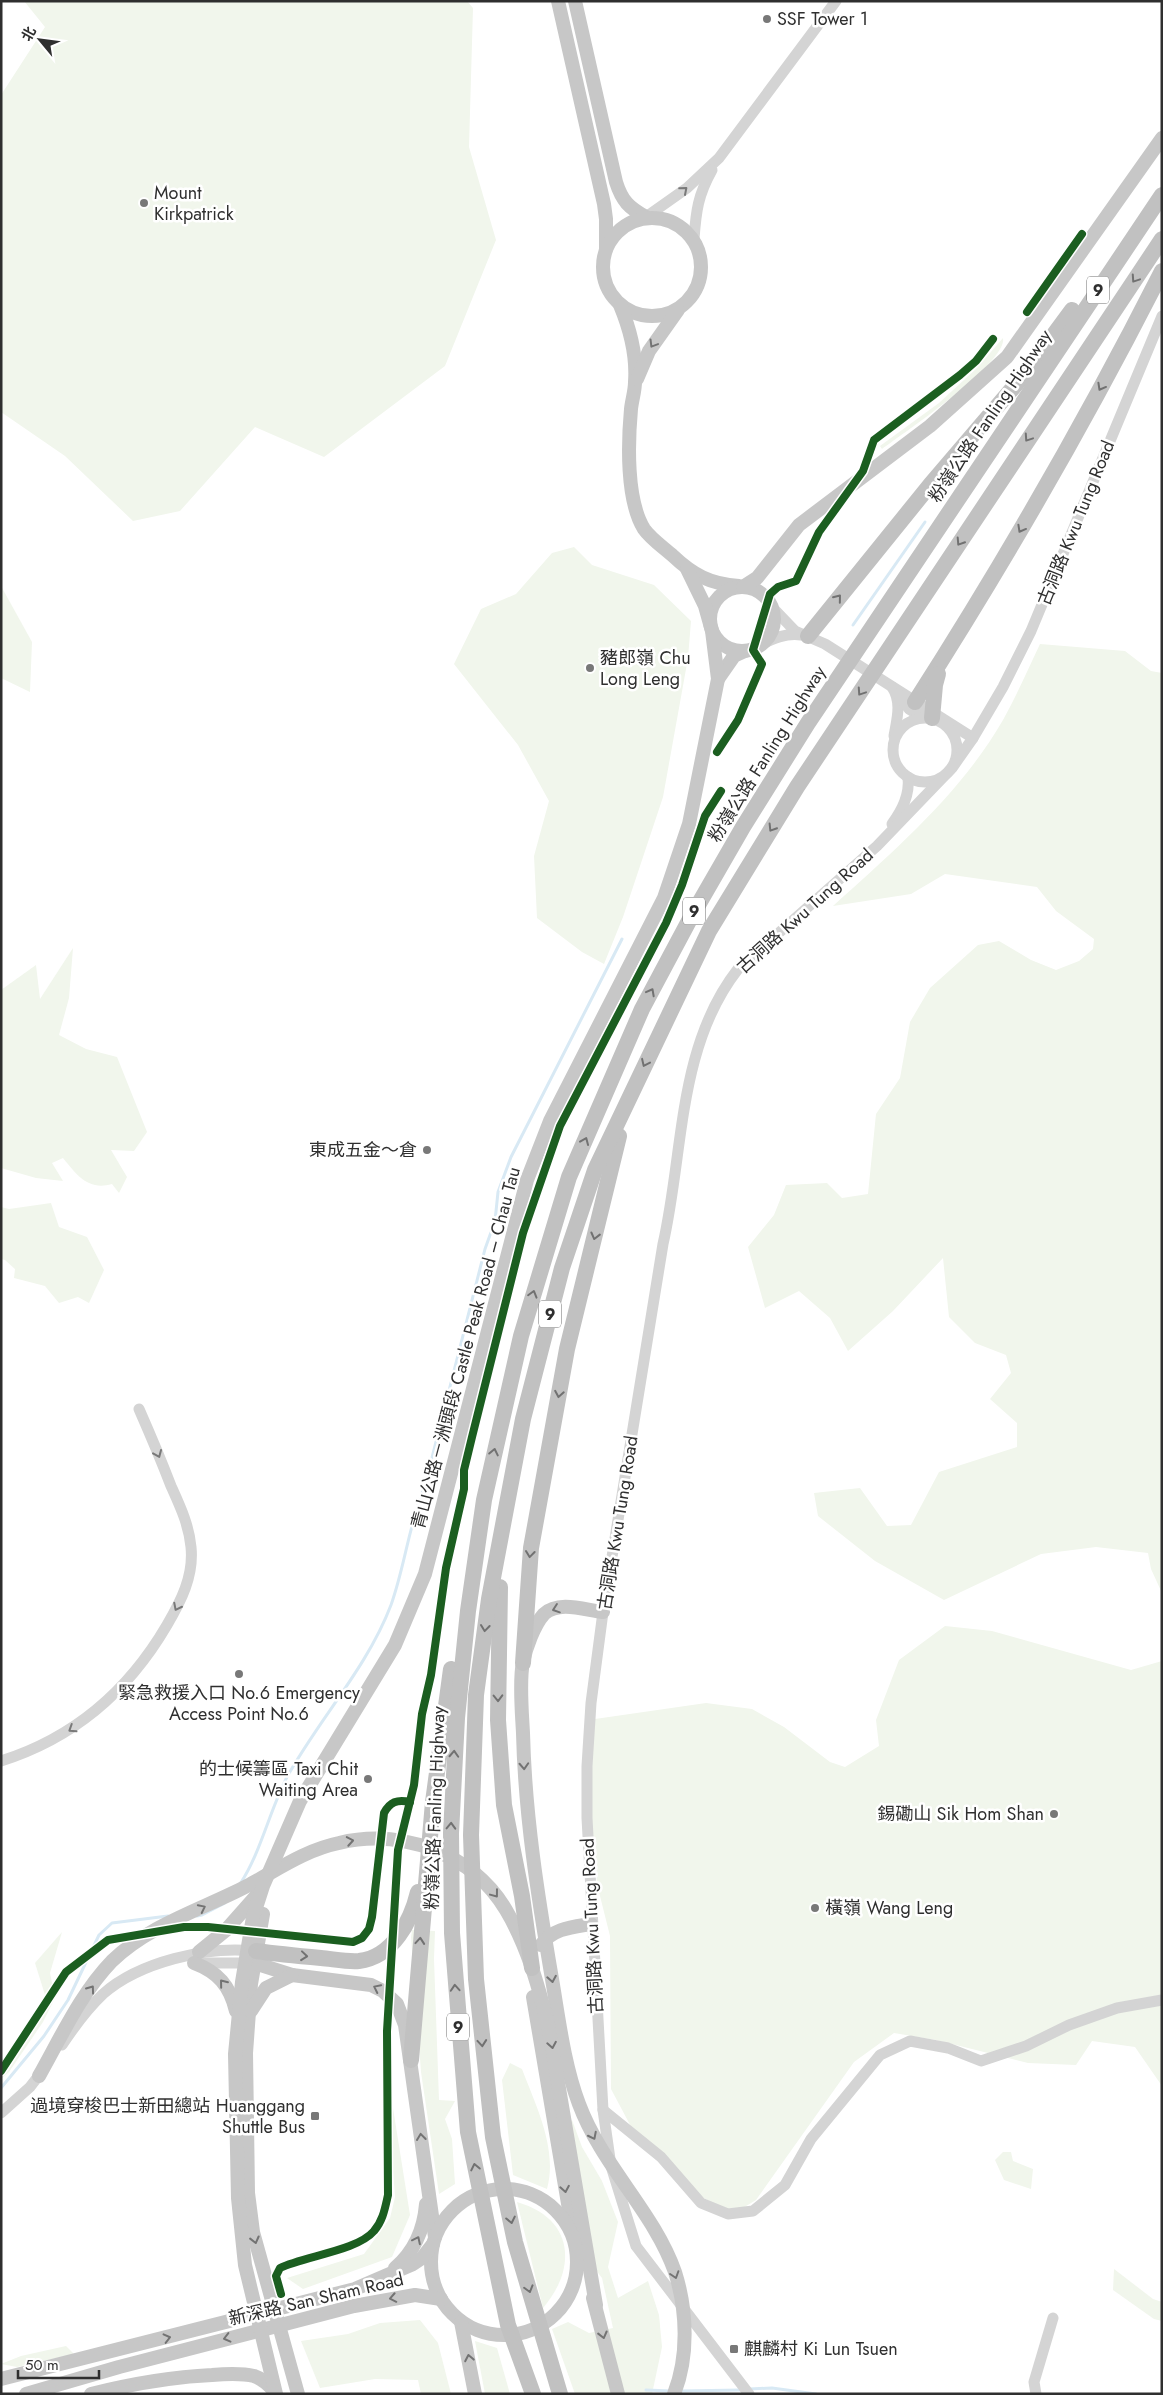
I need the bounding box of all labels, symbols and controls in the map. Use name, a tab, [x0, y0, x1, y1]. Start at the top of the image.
place label: SSF Tower 1	[777, 6, 868, 32]
marker: SSF Tower 1	[761, 13, 773, 25]
north arrow	[15, 15, 65, 65]
text: 北	[16, 23, 41, 45]
place label: Mount Kirkpatrick	[154, 180, 234, 227]
one-way arrow	[679, 187, 688, 196]
marker: Mount Kirkpatrick	[138, 197, 150, 209]
one-way arrow	[1131, 274, 1141, 283]
road number: 9	[1087, 276, 1109, 304]
street label: 粉嶺公路 Fanling Highway	[922, 324, 1058, 508]
one-way arrow	[650, 338, 660, 347]
one-way arrow	[1097, 382, 1107, 391]
one-way arrow	[1025, 433, 1034, 442]
street label: 古洞路 Kwu Tung Road	[1031, 437, 1121, 609]
one-way arrow	[1017, 523, 1027, 532]
one-way arrow	[957, 536, 966, 545]
one-way arrow	[833, 595, 842, 604]
place label: 豬郎嶺 Chu Long Leng	[600, 645, 691, 692]
street label: 粉嶺公路 Fanling Highway	[702, 661, 832, 847]
marker: 豬郎嶺 Chu Long Leng	[584, 662, 596, 674]
one-way arrow	[857, 686, 867, 695]
one-way arrow	[769, 822, 778, 831]
street label: 古洞路 Kwu Tung Road	[731, 842, 879, 980]
road number: 9	[683, 898, 705, 924]
one-way arrow	[645, 989, 655, 998]
one-way arrow	[641, 1058, 652, 1067]
place label: 東成五金～倉	[309, 1137, 417, 1163]
one-way arrow	[579, 1137, 590, 1146]
marker: 東成五金～倉	[421, 1144, 433, 1156]
street label: 青山公路－洲頭段 Castle Peak Road – Chau Tau	[405, 1164, 527, 1532]
one-way arrow	[590, 1231, 601, 1240]
one-way arrow	[528, 1291, 538, 1299]
road number: 9	[539, 1300, 561, 1328]
one-way arrow	[554, 1390, 565, 1398]
street label: 古洞路 Kwu Tung Road	[591, 1434, 645, 1612]
one-way arrow	[489, 1448, 499, 1457]
one-way arrow	[152, 1449, 162, 1457]
one-way arrow	[525, 1550, 536, 1558]
one-way arrow	[173, 1602, 183, 1611]
one-way arrow	[552, 1603, 561, 1613]
one-way arrow	[480, 1624, 491, 1632]
marker: 緊急救援入口 No.6 Emergency Access Point No.6	[233, 1668, 245, 1680]
place label: 緊急救援入口 No.6 Emergency Access Point No.6	[118, 1680, 360, 1727]
one-way arrow	[493, 1694, 503, 1702]
street label: 粉嶺公路 Fanling Highway	[418, 1706, 452, 1910]
one-way arrow	[68, 1722, 77, 1732]
one-way arrow	[449, 1750, 460, 1758]
place label: 的士候籌區 Taxi Chit Waiting Area	[199, 1756, 359, 1803]
one-way arrow	[519, 1763, 530, 1771]
marker: 的士候籌區 Taxi Chit Waiting Area	[362, 1773, 374, 1785]
place label: 錫磡山 Sik Hom Shan	[877, 1801, 1044, 1827]
marker: 錫磡山 Sik Hom Shan	[1048, 1808, 1060, 1820]
one-way arrow	[446, 1822, 456, 1830]
one-way arrow	[345, 1836, 354, 1846]
street label: 古洞路 Kwu Tung Road	[574, 1837, 610, 2015]
one-way arrow	[489, 1888, 497, 1897]
place label: 橫嶺 Wang Leng	[825, 1895, 953, 1921]
marker: 橫嶺 Wang Leng	[809, 1902, 821, 1914]
one-way arrow	[197, 1904, 206, 1914]
one-way arrow	[414, 1937, 425, 1945]
one-way arrow	[301, 1950, 309, 1961]
one-way arrow	[547, 1975, 557, 1984]
one-way arrow	[221, 1980, 229, 1989]
one-way arrow	[373, 1984, 382, 1994]
one-way arrow	[450, 1984, 461, 1992]
one-way arrow	[85, 1985, 94, 1995]
road number: 9	[447, 2014, 469, 2040]
one-way arrow	[476, 2039, 487, 2047]
one-way arrow	[546, 2041, 556, 2049]
place label: 過境穿梭巴士新田總站 Huanggang Shuttle Bus	[30, 2093, 305, 2140]
marker: 過境穿梭巴士新田總站 Huanggang Shuttle Bus	[309, 2110, 321, 2122]
one-way arrow	[587, 2131, 597, 2140]
one-way arrow	[416, 2132, 427, 2140]
one-way arrow	[470, 2163, 481, 2171]
one-way arrow	[560, 2184, 570, 2193]
one-way arrow	[505, 2216, 515, 2225]
one-way arrow	[249, 2236, 260, 2245]
one-way arrow	[410, 2236, 421, 2245]
street label: 新深路 San Sham Road	[226, 2266, 406, 2332]
one-way arrow	[670, 2271, 680, 2279]
one-way arrow	[523, 2284, 533, 2292]
one-way arrow	[389, 2292, 398, 2303]
one-way arrow	[597, 2330, 608, 2339]
one-way arrow	[223, 2332, 232, 2343]
one-way arrow	[163, 2333, 171, 2343]
place label: 麒麟村 Ki Lun Tsuen	[744, 2336, 898, 2362]
marker: 麒麟村 Ki Lun Tsuen	[728, 2343, 740, 2355]
scale bar	[18, 2348, 99, 2380]
one-way arrow	[464, 2353, 475, 2362]
text: 50 m	[25, 2354, 59, 2376]

